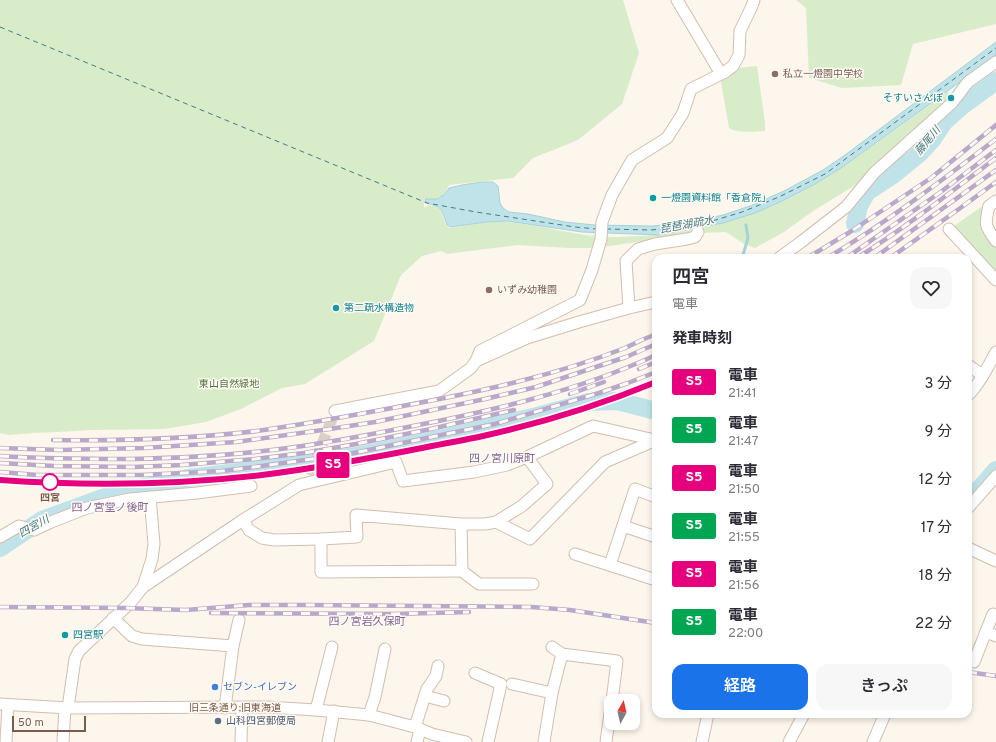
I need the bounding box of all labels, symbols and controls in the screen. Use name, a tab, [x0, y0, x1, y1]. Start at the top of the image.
place label: 私立一燈園中学校	[783, 68, 863, 81]
marker: 私立一燈園中学校	[770, 69, 780, 79]
place label: そすいさんぽ	[883, 92, 943, 105]
marker: そすいさんぽ	[946, 93, 956, 103]
water label: 藤尾川	[912, 123, 945, 158]
place label: 一燈園資料館「香倉院」	[661, 192, 771, 205]
marker: 一燈園資料館「香倉院」	[648, 193, 658, 203]
water label: 琵琶湖疏水	[659, 213, 716, 237]
text: 四宮	[672, 266, 710, 290]
button: heart	[910, 267, 952, 309]
place label: いずみ幼稚園	[497, 284, 557, 297]
marker: いずみ幼稚園	[484, 285, 494, 295]
text: 電車	[672, 297, 698, 313]
place label: 第二疏水構造物	[344, 302, 414, 315]
marker: 第二疏水構造物	[331, 303, 341, 313]
text: 発車時刻	[672, 330, 732, 349]
text: 電車	[728, 367, 758, 386]
text: S5	[685, 373, 703, 390]
text: 3 分	[924, 375, 952, 394]
park label: 東山自然緑地	[199, 378, 260, 391]
text: 21:41	[728, 386, 757, 402]
text: 電車	[728, 415, 758, 434]
text: S5	[685, 421, 703, 438]
text: 9 分	[925, 423, 952, 442]
text: 21:47	[728, 434, 758, 450]
line badge: S5	[315, 452, 351, 478]
district label: 四ノ宮川原町	[469, 452, 535, 466]
text: S5	[324, 456, 342, 473]
text: 電車	[728, 463, 758, 482]
text: S5	[685, 469, 703, 486]
text: 12 分	[919, 471, 952, 490]
marker: 四宮	[41, 473, 59, 491]
text: 21:50	[728, 482, 760, 498]
place label: 四宮	[40, 492, 60, 505]
district label: 四ノ宮堂ノ後町	[72, 501, 149, 515]
text: 電車	[728, 511, 758, 530]
water label: 四宮川	[16, 512, 53, 541]
text: S5	[685, 517, 703, 534]
text: 17 分	[921, 519, 952, 538]
text: 21:55	[728, 530, 760, 546]
text: 電車	[728, 559, 758, 578]
text: S5	[685, 565, 703, 582]
text: 18 分	[919, 567, 952, 586]
text: 21:56	[728, 578, 760, 594]
text: 電車	[728, 607, 758, 626]
text: S5	[685, 613, 703, 630]
district label: 四ノ宮岩久保町	[329, 615, 406, 629]
text: 22 分	[915, 615, 952, 634]
text: 22:00	[728, 626, 763, 642]
place label: 四宮駅	[73, 629, 104, 642]
marker: 四宮駅	[60, 630, 70, 640]
button: 経路	[672, 664, 808, 710]
button: きっぷ	[816, 664, 952, 710]
place label: セブン-イレブン	[223, 681, 297, 694]
marker: セブン-イレブン	[210, 682, 220, 692]
north arrow	[604, 694, 640, 730]
map controls	[604, 694, 640, 730]
street label: 旧三条通り;旧東海道	[189, 702, 281, 715]
scale bar	[12, 714, 86, 733]
place label: 山科四宮郵便局	[226, 715, 296, 728]
text: 50 m	[18, 716, 44, 730]
marker: 山科四宮郵便局	[213, 716, 223, 726]

